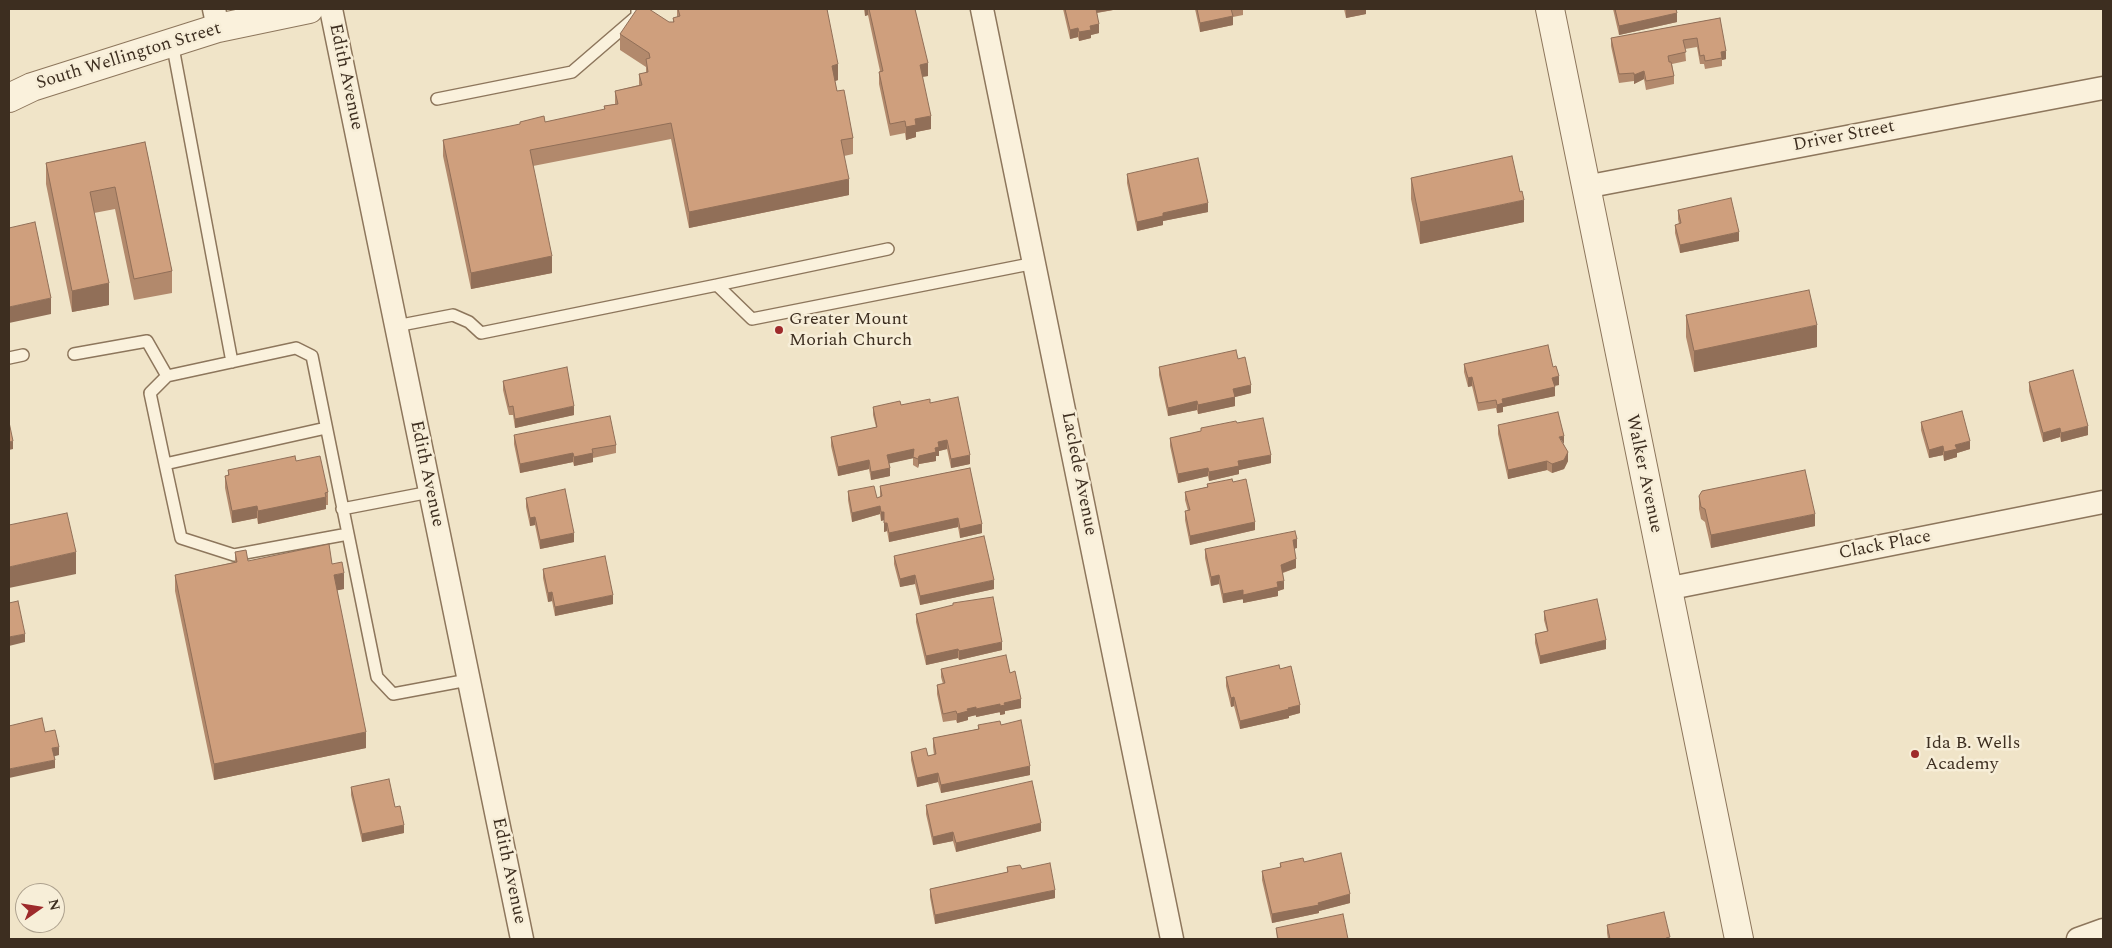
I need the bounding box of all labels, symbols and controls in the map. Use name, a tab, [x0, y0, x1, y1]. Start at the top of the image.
street label: South Wellington Street	[34, 19, 224, 95]
street label: Edith Avenue	[323, 22, 367, 132]
street label: Driver Street	[1791, 117, 1897, 157]
place label: Greater Mount Moriah Church	[789, 309, 912, 352]
marker: Greater Mount Moriah Church	[773, 324, 785, 336]
street label: Laclede Avenue	[1055, 410, 1101, 538]
street label: Walker Avenue	[1620, 413, 1666, 535]
street label: Edith Avenue	[404, 419, 448, 529]
street label: Clack Place	[1837, 527, 1933, 565]
place label: Ida B. Wells Academy	[1925, 733, 2020, 776]
marker: Ida B. Wells Academy	[1909, 748, 1921, 760]
street label: Edith Avenue	[486, 816, 530, 926]
north arrow	[15, 883, 65, 933]
text: N	[43, 897, 66, 913]

